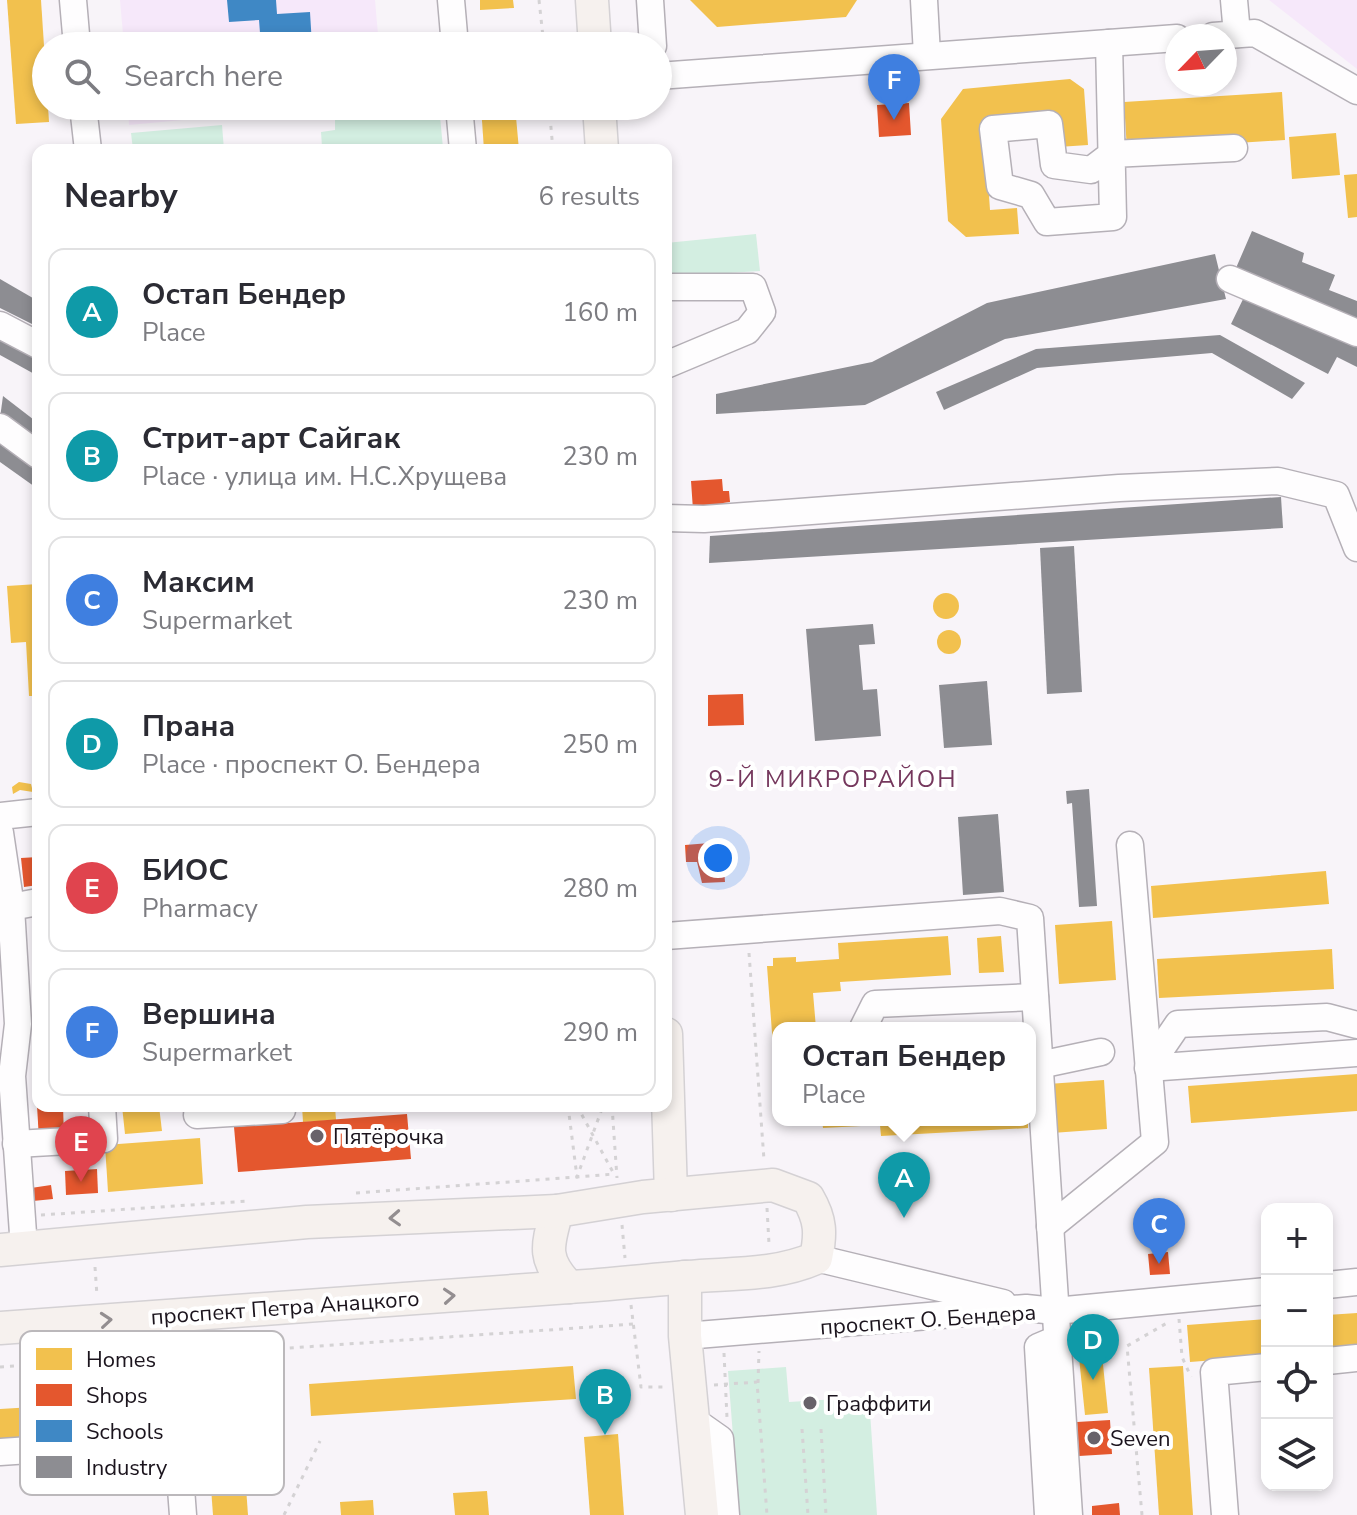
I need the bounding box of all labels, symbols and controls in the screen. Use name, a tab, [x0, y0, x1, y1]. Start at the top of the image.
north arrow	[1165, 24, 1237, 96]
search box	[32, 32, 672, 120]
icon: search	[60, 54, 104, 98]
pin: F	[868, 54, 920, 120]
text: Search here	[124, 56, 283, 97]
text: Nearby	[64, 173, 178, 219]
text: 6 results	[539, 179, 640, 214]
text: Остап Бендер	[142, 274, 346, 315]
text: A	[82, 295, 102, 330]
text: 160 m	[562, 295, 638, 330]
text: Place	[142, 315, 206, 350]
text: Стрит-арт Сайгак	[142, 418, 400, 459]
text: B	[83, 439, 101, 474]
text: 230 m	[562, 439, 638, 474]
text: Place · улица им. Н.С.Хрущева	[142, 459, 507, 494]
text: Максим	[142, 562, 255, 603]
text: C	[83, 583, 101, 618]
text: 230 m	[562, 583, 638, 618]
text: Supermarket	[142, 603, 292, 638]
text: Прана	[142, 706, 235, 747]
text: D	[82, 727, 102, 762]
text: 250 m	[562, 727, 638, 762]
text: Place · проспект О. Бендера	[142, 747, 481, 782]
district label: 9-Й МИКРОРАЙОН	[709, 763, 957, 795]
your location	[698, 838, 738, 878]
text: БИОС	[142, 850, 229, 891]
text: E	[84, 871, 100, 906]
text: 280 m	[562, 871, 638, 906]
text: Pharmacy	[142, 891, 258, 926]
text: Вершина	[142, 994, 276, 1035]
text: F	[85, 1015, 99, 1050]
text: 290 m	[562, 1015, 638, 1050]
popup	[772, 1022, 1036, 1126]
text: Supermarket	[142, 1035, 292, 1070]
text: Остап Бендер	[802, 1036, 1006, 1077]
text: Place	[802, 1077, 865, 1112]
pin: E	[55, 1116, 107, 1182]
place label: Пятёрочка	[333, 1122, 444, 1152]
marker: Пятёрочка	[308, 1127, 326, 1145]
pin: A	[878, 1152, 930, 1218]
pin: C	[1133, 1198, 1185, 1264]
map controls	[1261, 1203, 1333, 1491]
button: +	[1261, 1203, 1333, 1275]
one-way arrow	[388, 1210, 401, 1227]
button: −	[1261, 1275, 1333, 1347]
street label: проспект Петра Анацкого	[150, 1284, 420, 1332]
one-way arrow	[443, 1288, 456, 1305]
street label: проспект О. Бендера	[819, 1297, 1037, 1343]
one-way arrow	[100, 1312, 113, 1329]
pin: D	[1067, 1314, 1119, 1380]
legend	[20, 1331, 284, 1495]
text: Homes	[86, 1345, 156, 1375]
button: locate	[1261, 1347, 1333, 1419]
pin: B	[579, 1369, 631, 1435]
text: Shops	[86, 1381, 148, 1411]
place label: Граффити	[826, 1389, 932, 1419]
marker: Граффити	[801, 1394, 819, 1412]
text: Schools	[86, 1417, 164, 1447]
button: layers	[1261, 1419, 1333, 1491]
place label: Seven	[1110, 1424, 1170, 1454]
marker: Seven	[1085, 1429, 1103, 1447]
text: Industry	[86, 1453, 168, 1483]

